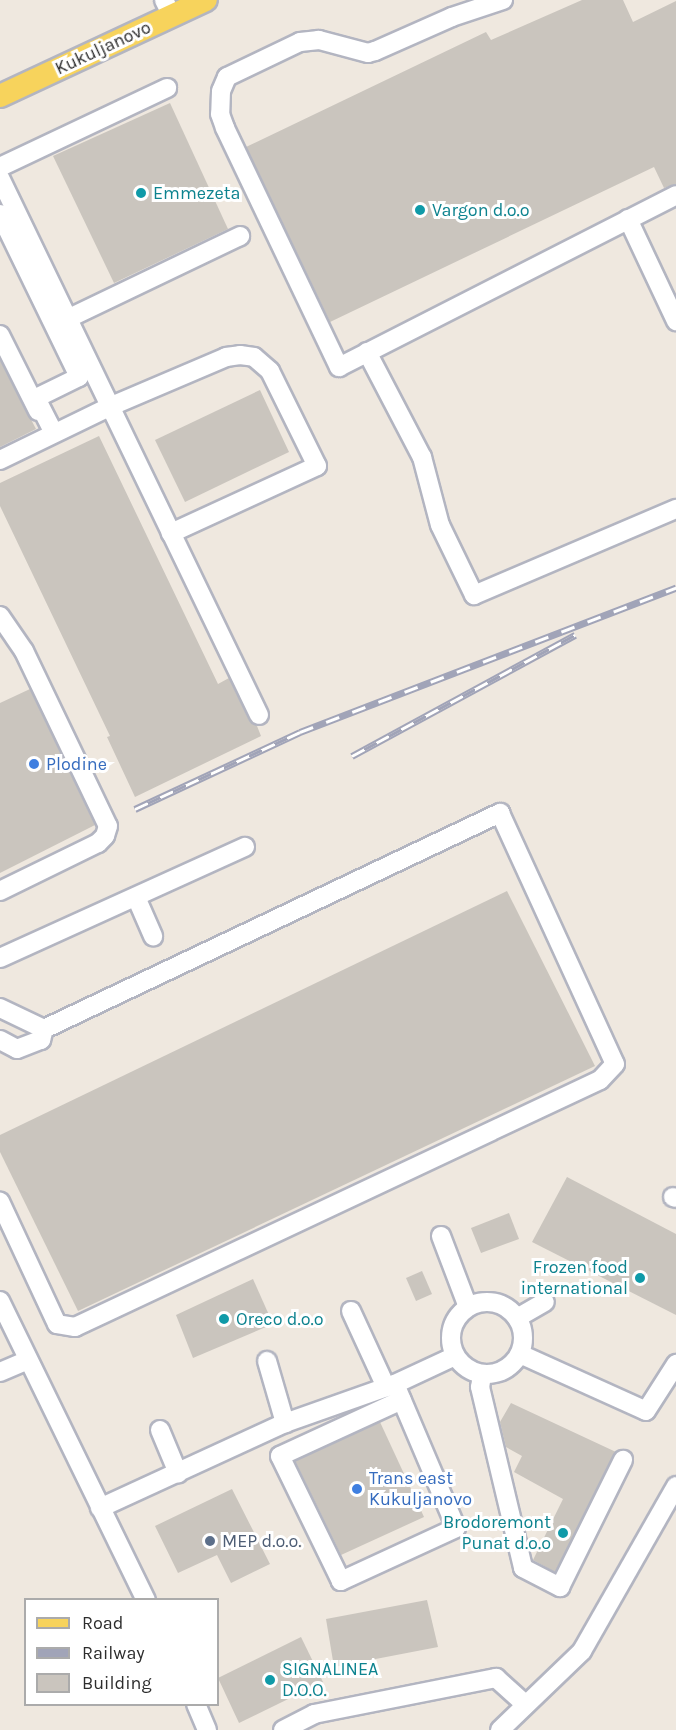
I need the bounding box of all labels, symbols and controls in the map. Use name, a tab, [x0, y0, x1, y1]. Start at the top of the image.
street label: Kukuljanovo	[52, 16, 154, 80]
place label: Emmezeta	[153, 182, 240, 204]
marker: Emmezeta	[134, 186, 148, 200]
place label: Vargon d.o.o	[432, 199, 530, 221]
marker: Vargon d.o.o	[413, 203, 427, 217]
place label: Plodine	[46, 753, 107, 775]
marker: Plodine	[27, 757, 41, 771]
place label: Frozen food international	[521, 1257, 628, 1300]
marker: Frozen food international	[633, 1271, 647, 1285]
place label: Oreco d.o.o	[236, 1308, 324, 1330]
marker: Oreco d.o.o	[217, 1312, 231, 1326]
place label: Trans east Kukuljanovo	[369, 1468, 472, 1510]
marker: Trans east Kukuljanovo	[350, 1482, 364, 1496]
place label: Brodoremont Punat d.o.o	[443, 1512, 551, 1555]
marker: Brodoremont Punat d.o.o	[556, 1526, 570, 1540]
place label: MEP d.o.o.	[222, 1530, 302, 1552]
marker: MEP d.o.o.	[203, 1534, 217, 1548]
legend	[24, 1598, 219, 1706]
text: Road	[82, 1612, 123, 1634]
text: Railway	[82, 1642, 145, 1664]
place label: SIGNALINEA D.O.O.	[282, 1659, 378, 1702]
text: Building	[82, 1672, 152, 1694]
marker: SIGNALINEA D.O.O.	[263, 1673, 277, 1687]

